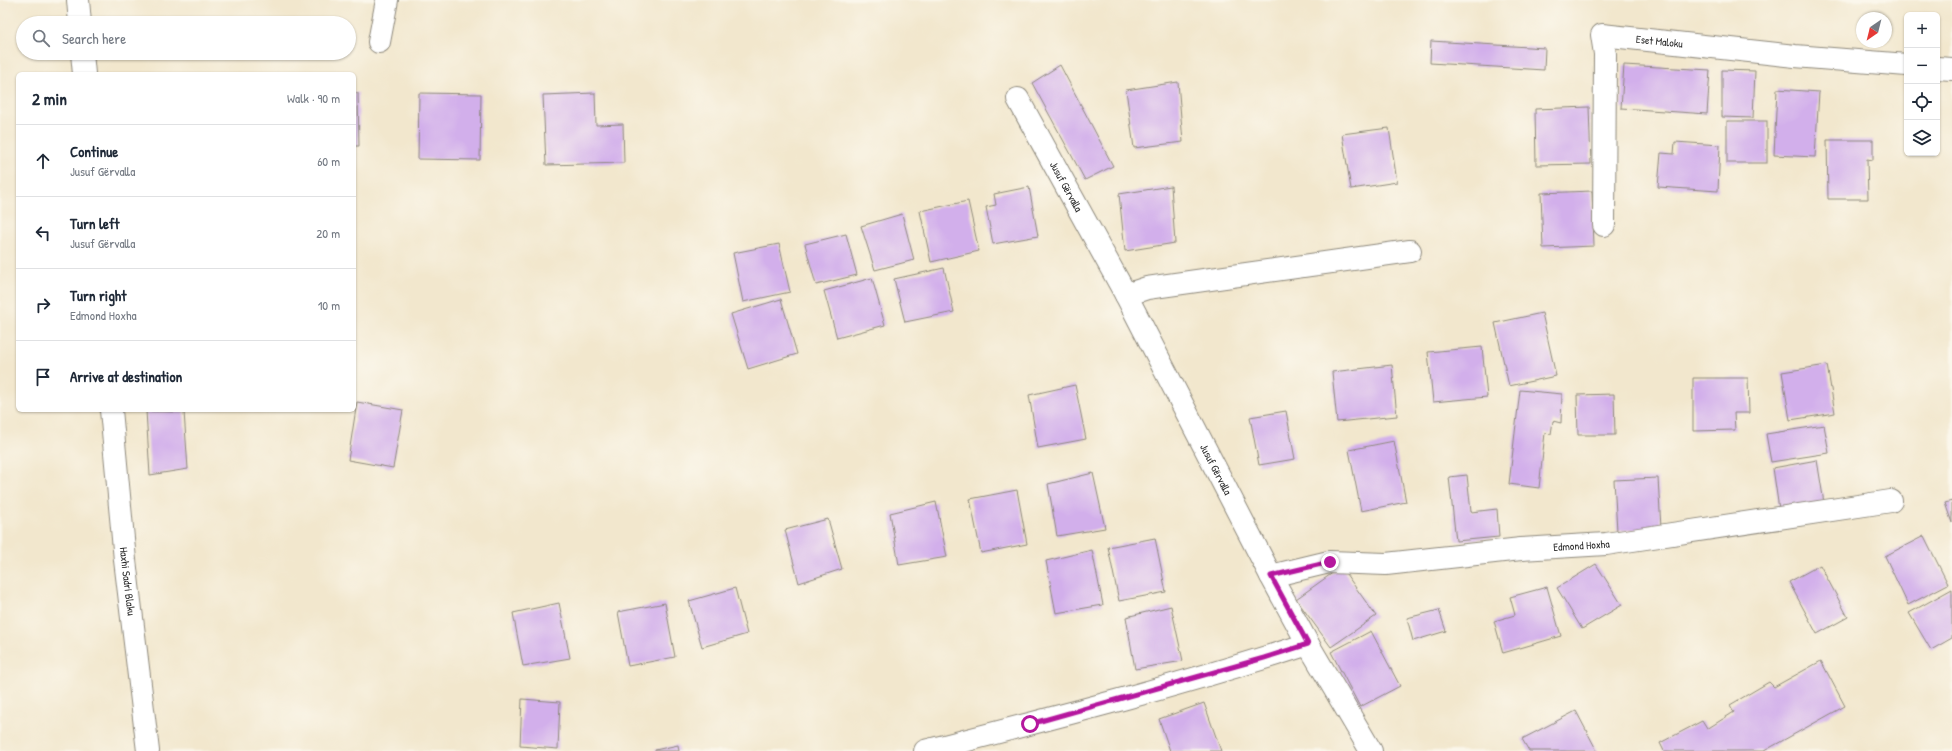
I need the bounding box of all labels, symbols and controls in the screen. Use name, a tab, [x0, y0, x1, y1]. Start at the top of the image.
north arrow	[1856, 12, 1892, 48]
map controls	[1904, 12, 1940, 156]
button: +	[1904, 12, 1940, 48]
search box	[16, 16, 356, 60]
icon: search	[30, 27, 52, 49]
text: Search here	[62, 28, 126, 49]
street label: Eset Maloku	[1635, 32, 1684, 51]
button: −	[1904, 48, 1940, 84]
button: locate	[1904, 84, 1940, 120]
text: 2 min	[32, 87, 67, 110]
text: Walk · 90 m	[287, 89, 340, 107]
button: layers	[1904, 120, 1940, 156]
text: Continue	[70, 141, 118, 162]
icon: ahead	[32, 150, 54, 172]
text: 60 m	[317, 152, 340, 170]
street label: Jusuf Gërvalla	[1047, 159, 1086, 215]
text: Jusuf Gërvalla	[70, 162, 135, 180]
text: Turn left	[70, 213, 120, 234]
icon: left	[32, 222, 54, 244]
text: 20 m	[316, 224, 340, 242]
text: Jusuf Gërvalla	[70, 234, 135, 252]
text: Turn right	[70, 285, 126, 306]
icon: right	[32, 294, 54, 316]
text: 10 m	[318, 296, 340, 314]
text: Edmond Hoxha	[70, 306, 137, 324]
icon: arrive	[32, 366, 54, 388]
text: Arrive at destination	[70, 366, 182, 387]
street label: Jusuf Gërvalla	[1197, 442, 1235, 498]
street label: Edmond Hoxha	[1553, 536, 1611, 554]
street label: Haxhi Sadri Blaku	[117, 546, 139, 617]
route end	[1321, 553, 1339, 571]
route start	[1021, 715, 1039, 733]

